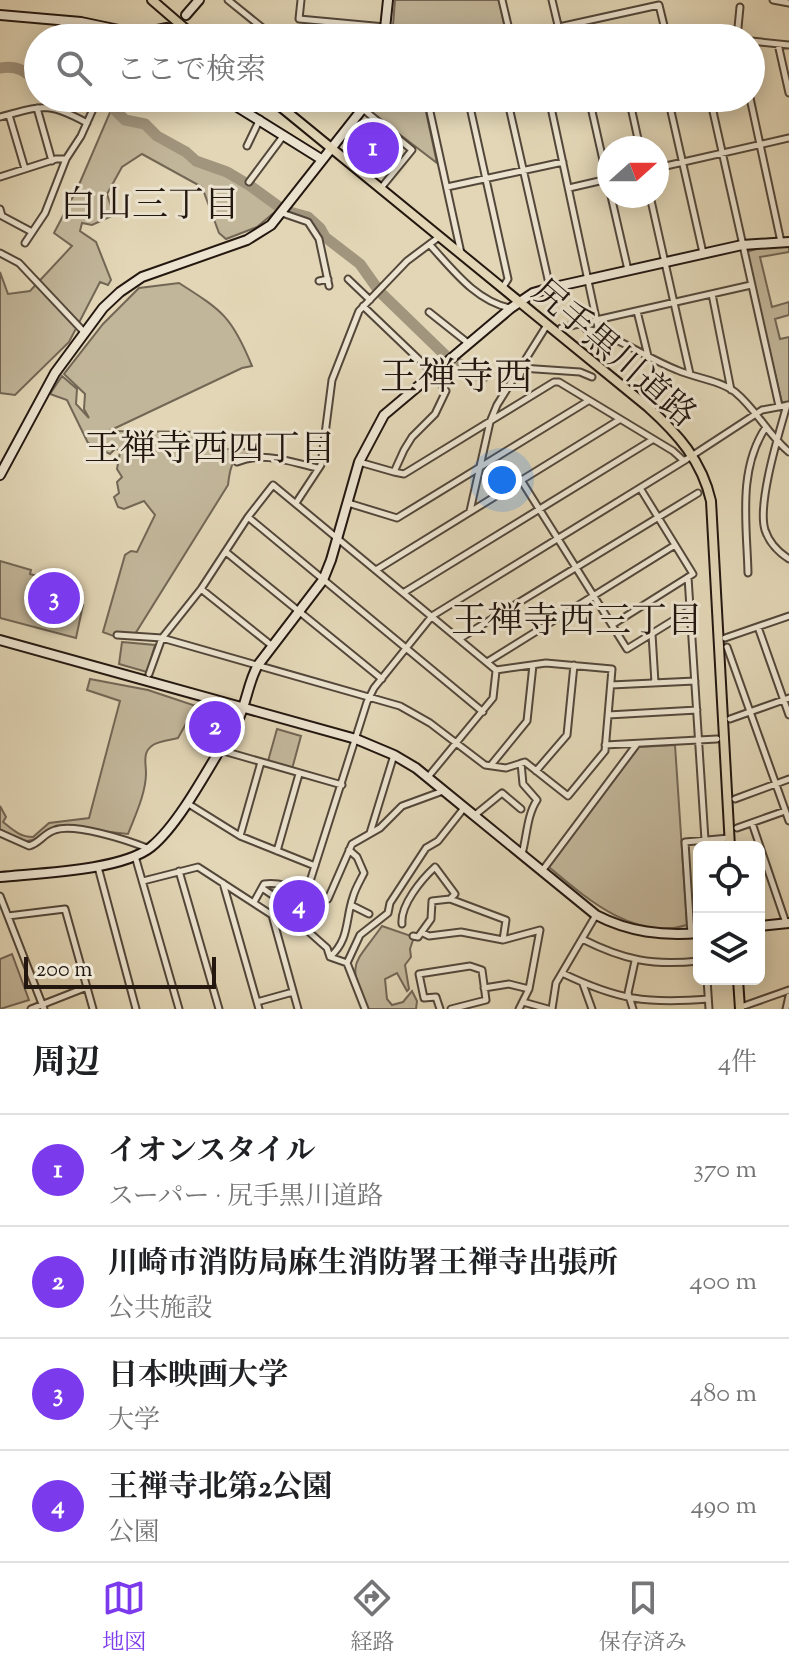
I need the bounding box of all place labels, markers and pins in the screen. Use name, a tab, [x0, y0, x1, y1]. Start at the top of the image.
pin: 1	[347, 118, 399, 178]
pin: 3	[28, 568, 80, 628]
pin: 2	[189, 697, 241, 757]
pin: 4	[273, 876, 325, 936]

